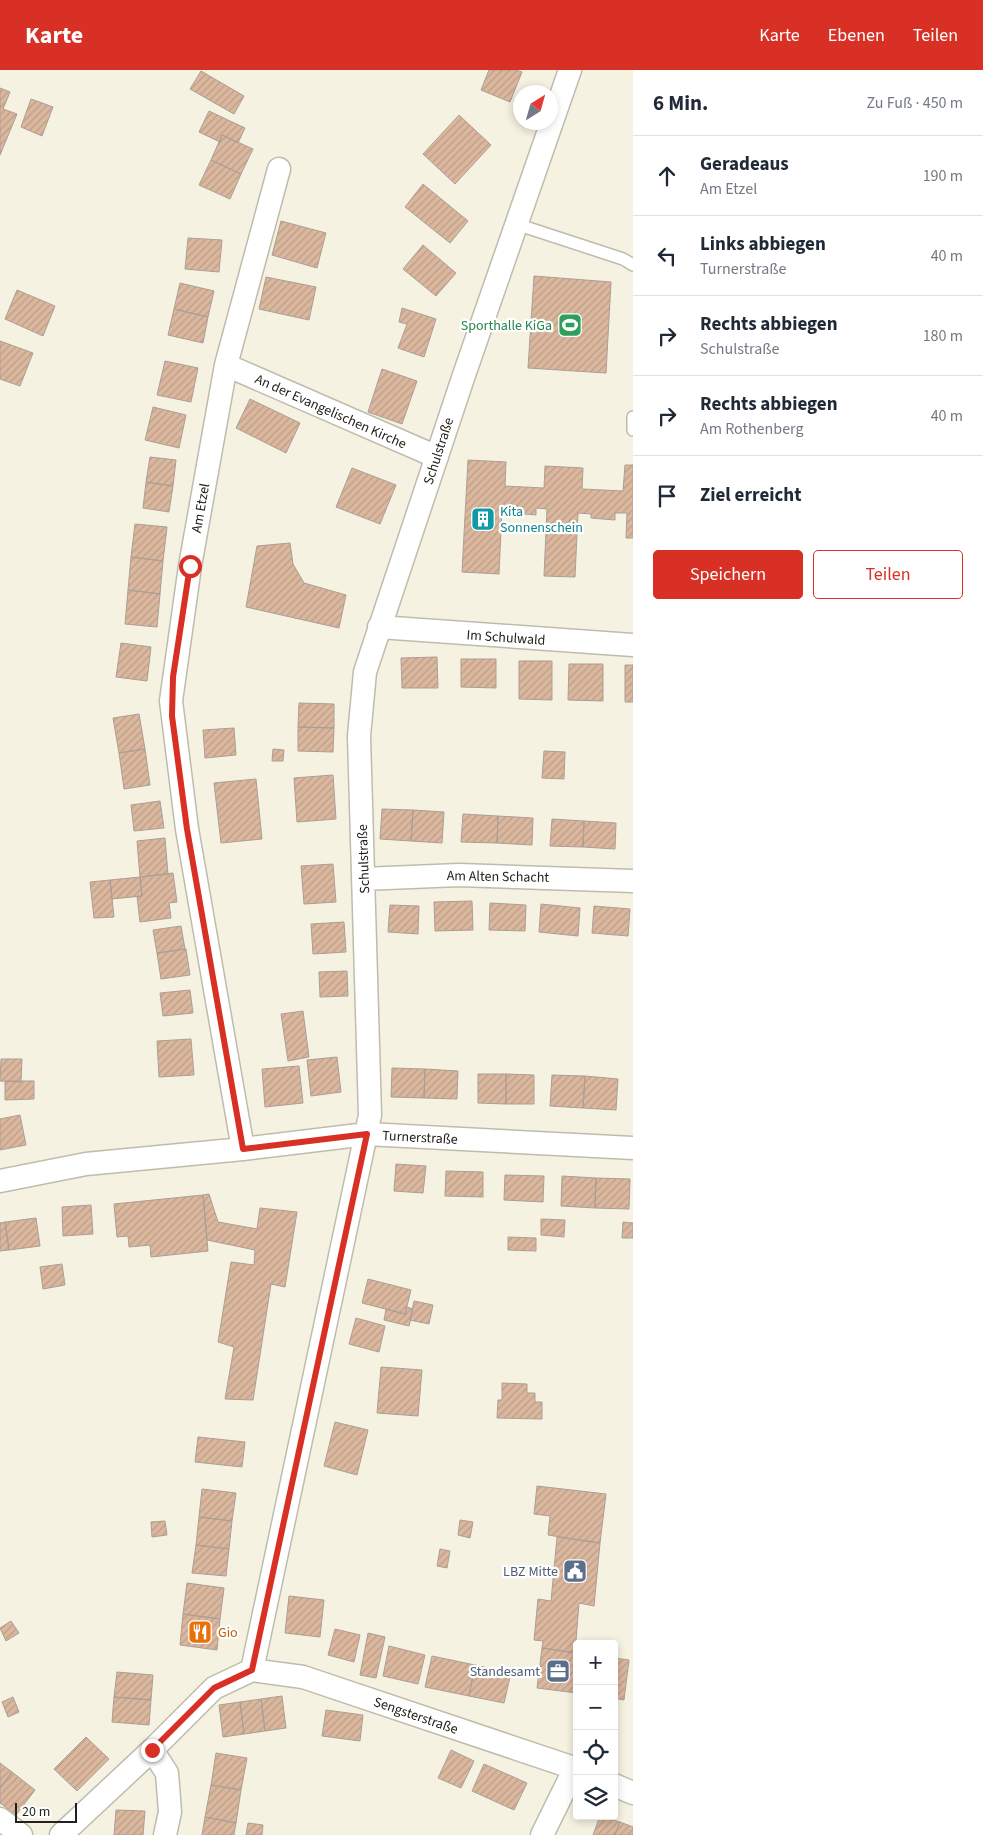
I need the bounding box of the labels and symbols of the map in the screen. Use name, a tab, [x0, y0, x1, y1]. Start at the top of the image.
north arrow	[513, 85, 558, 130]
sports icon: Sporthalle KiGa	[557, 312, 583, 338]
place label: Sporthalle KiGa	[461, 316, 552, 336]
street label: An der Evangelischen Kirche	[252, 369, 410, 454]
street label: Schulstraße	[419, 415, 459, 487]
street label: Am Etzel	[187, 481, 215, 535]
place label: Kita Sonnenschein	[500, 502, 583, 538]
building icon: Kita Sonnenschein	[470, 506, 496, 532]
route start	[179, 555, 202, 578]
street label: Im Schulwald	[466, 625, 546, 651]
street label: Schulstraße	[353, 824, 375, 894]
street label: Am Alten Schacht	[447, 866, 550, 888]
street label: Turnerstraße	[382, 1126, 458, 1150]
public building icon: LBZ Mitte	[562, 1558, 588, 1584]
place label: LBZ Mitte	[503, 1562, 558, 1582]
restaurant icon: Gio	[187, 1619, 213, 1645]
place label: Gio	[218, 1623, 238, 1643]
office icon: Standesamt	[545, 1658, 571, 1684]
place label: Standesamt	[470, 1662, 540, 1682]
street label: Sengsterstraße	[371, 1692, 461, 1740]
route end	[141, 1739, 164, 1762]
scale bar	[15, 1800, 78, 1823]

